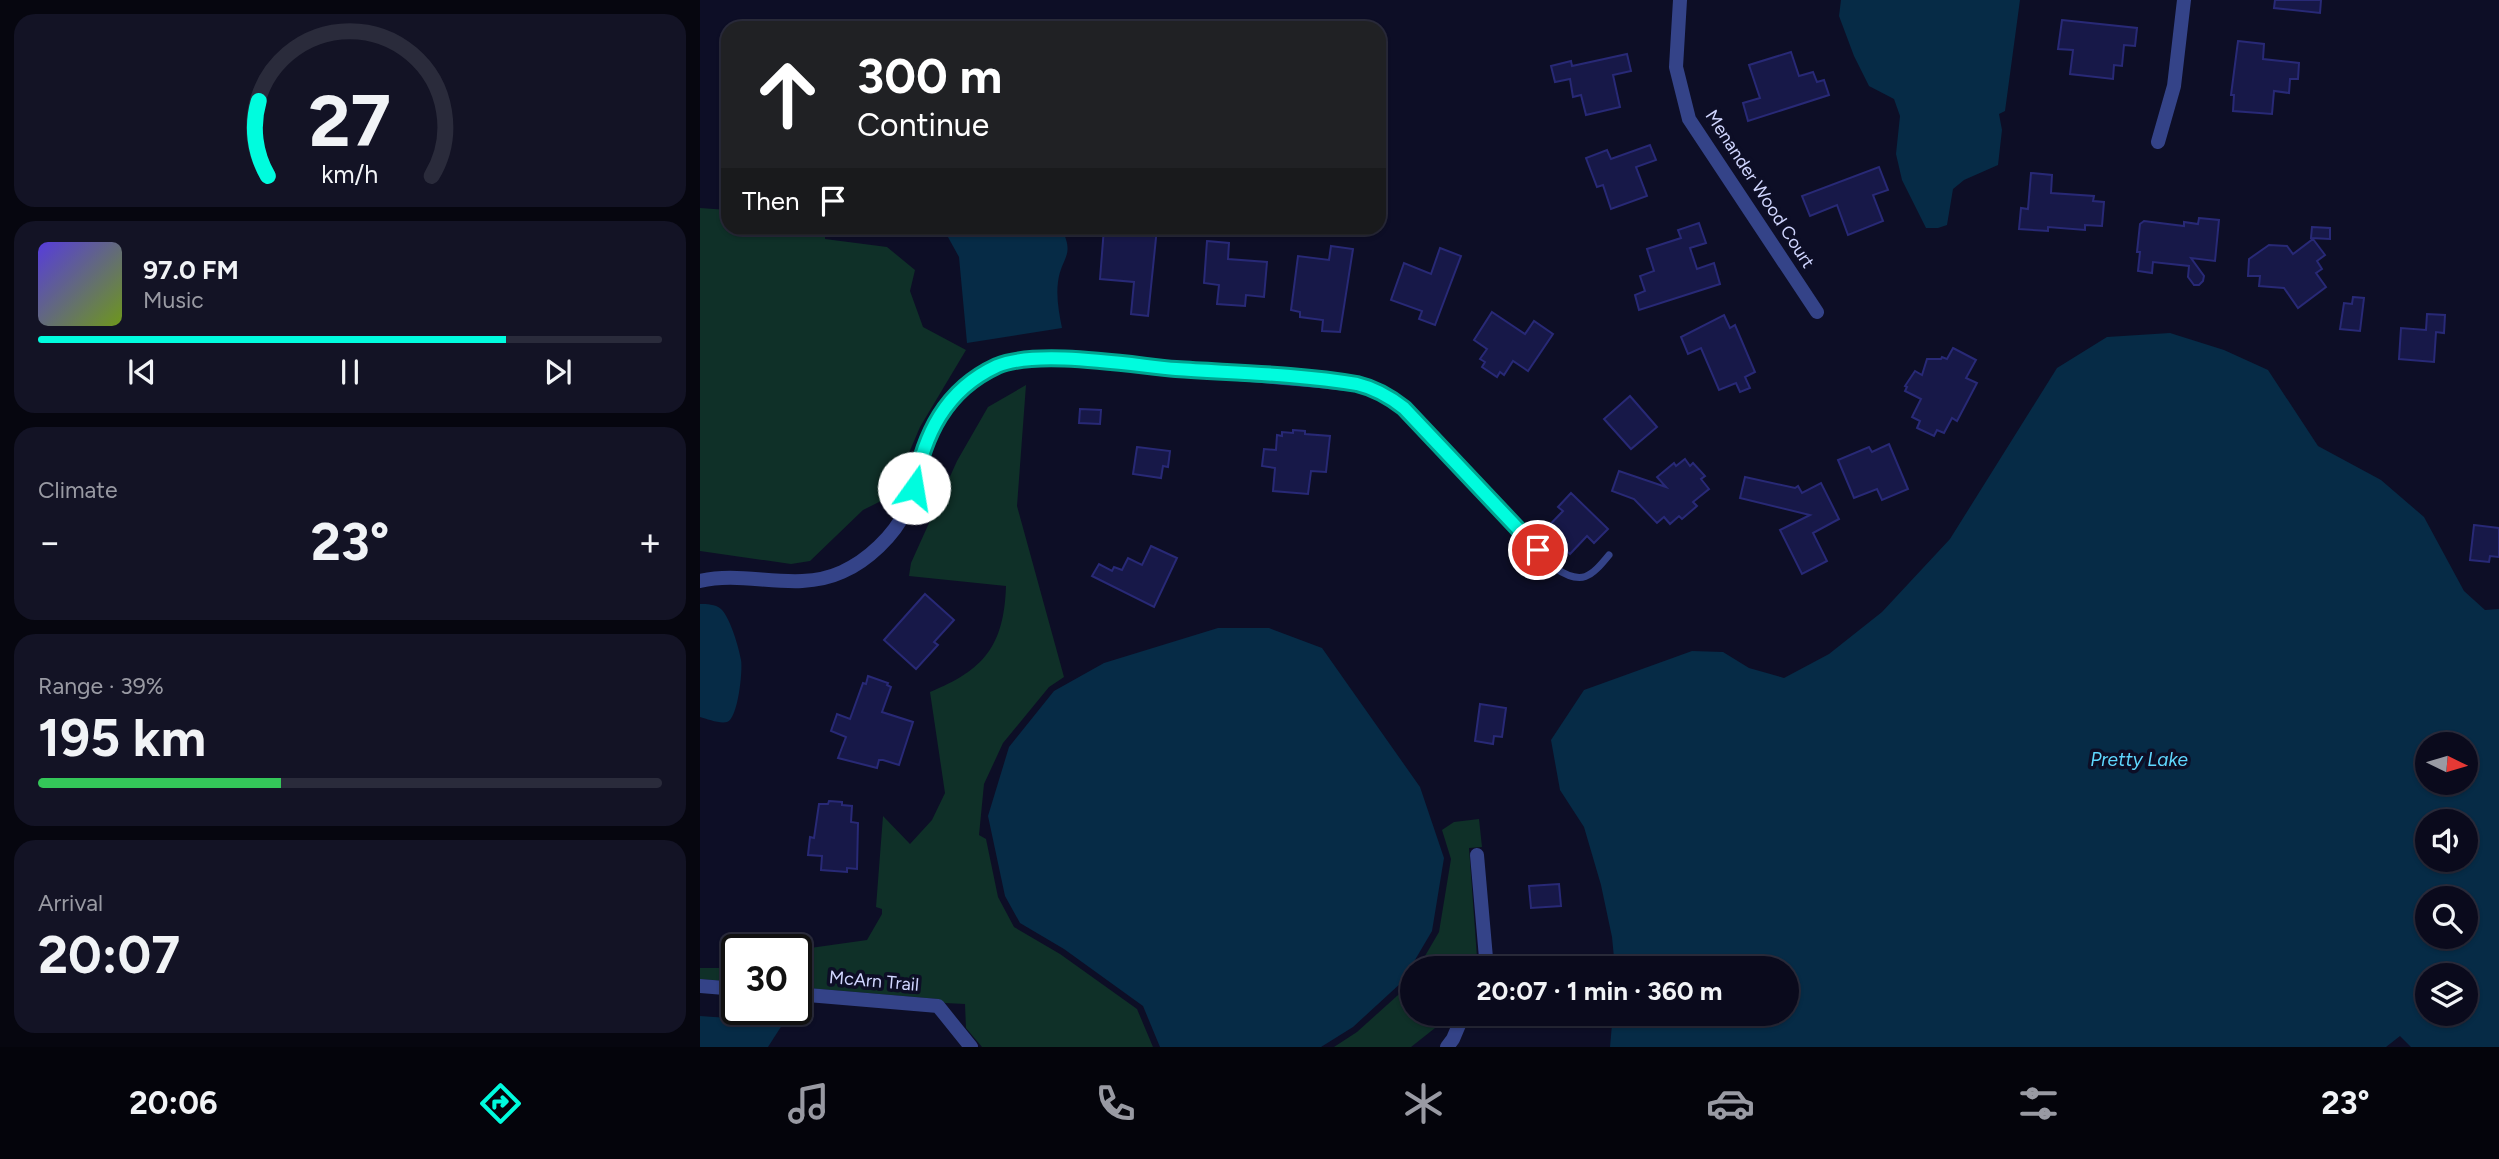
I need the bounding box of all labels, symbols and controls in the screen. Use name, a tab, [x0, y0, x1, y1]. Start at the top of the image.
text: 300 m	[857, 46, 1002, 105]
icon: ahead	[742, 49, 833, 140]
text: 27	[309, 78, 391, 165]
text: Continue	[857, 106, 989, 144]
street label: Menander Wood Court	[1701, 106, 1819, 272]
text: km/h	[321, 159, 379, 189]
icon: arrive	[814, 182, 852, 220]
text: Then	[742, 185, 800, 217]
text: 97.0 FM	[143, 254, 239, 286]
text: Music	[143, 286, 204, 314]
icon: previous	[123, 353, 161, 391]
icon: pause	[331, 353, 369, 391]
icon: next	[539, 353, 577, 391]
position arrow	[877, 451, 951, 525]
text: Climate	[38, 476, 117, 504]
text: 23°	[311, 511, 389, 573]
text: −	[38, 519, 62, 565]
text: +	[638, 519, 662, 565]
pin	[1508, 520, 1568, 580]
icon: arrive	[1519, 531, 1557, 569]
text: Range · 39%	[38, 672, 164, 700]
text: 195 km	[38, 707, 206, 769]
north arrow	[2415, 732, 2478, 794]
map controls	[2415, 732, 2478, 1026]
water label: Pretty Lake	[2090, 748, 2188, 771]
button: sound	[2415, 809, 2478, 872]
button: search	[2415, 886, 2478, 949]
text: Arrival	[38, 889, 103, 917]
text: 20:07	[38, 924, 180, 986]
speed limit sign: 30	[721, 934, 812, 1025]
button: layers	[2415, 963, 2478, 1026]
street label: McArn Trail	[828, 966, 920, 996]
text: 20:07 · 1 min · 360 m	[1477, 975, 1722, 1007]
icon: directions	[476, 1079, 525, 1128]
icon: music	[784, 1079, 833, 1128]
icon: phone	[1091, 1079, 1140, 1128]
icon: climate	[1399, 1079, 1448, 1128]
icon: car	[1706, 1079, 1755, 1128]
icon: filters	[2014, 1079, 2063, 1128]
text: 20:06	[129, 1084, 217, 1122]
text: 23°	[2321, 1084, 2370, 1122]

